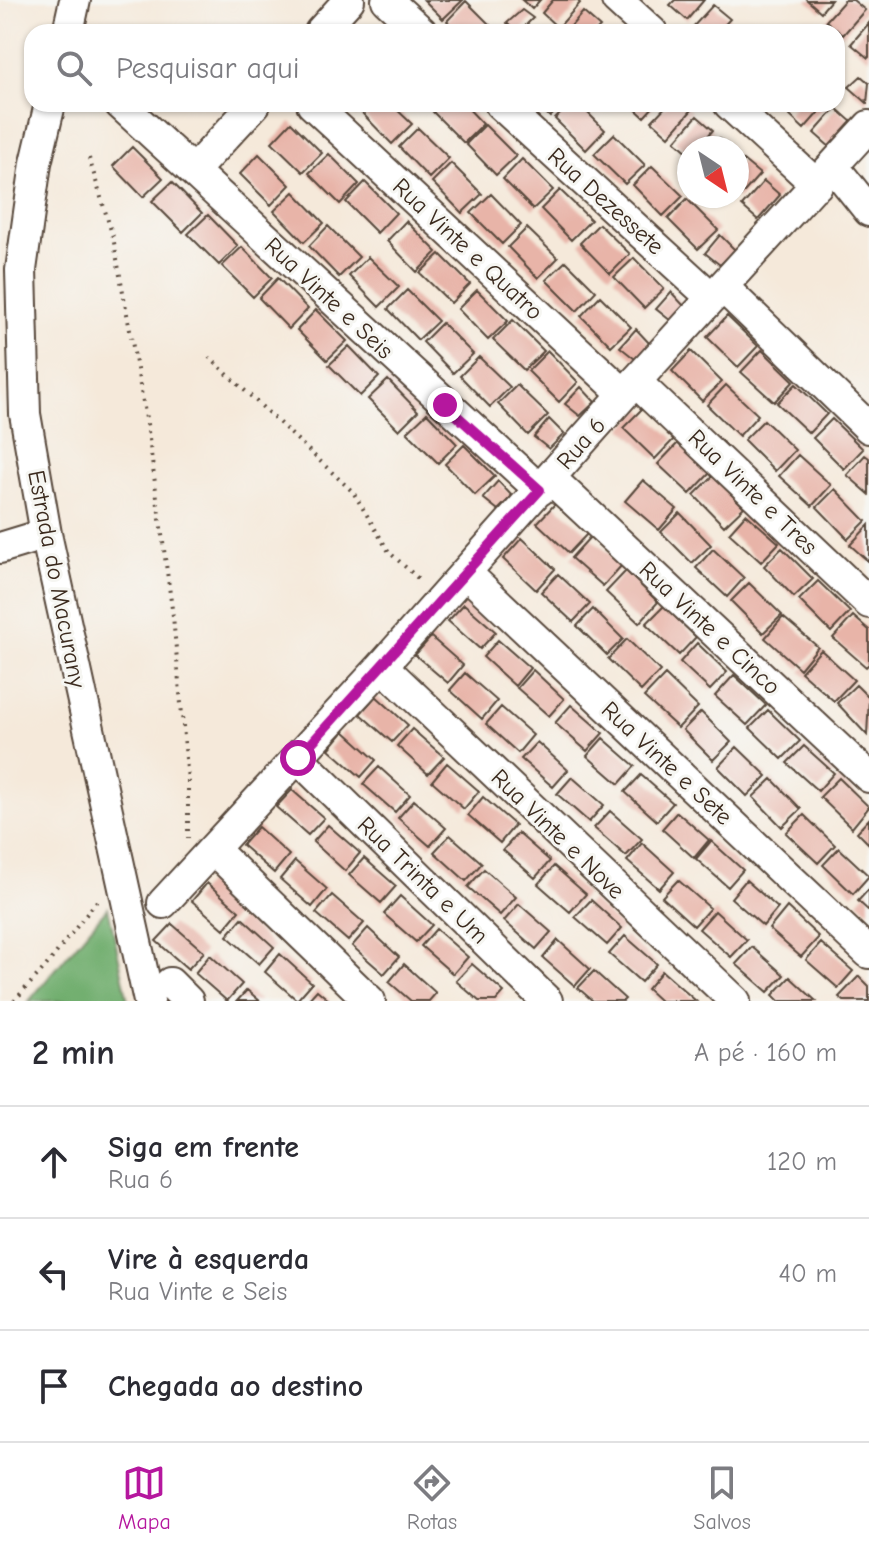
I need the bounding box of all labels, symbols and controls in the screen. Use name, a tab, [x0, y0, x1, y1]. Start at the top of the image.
search box	[24, 24, 845, 112]
icon: search	[52, 46, 96, 90]
text: Pesquisar aqui	[116, 51, 299, 86]
north arrow	[677, 136, 749, 208]
street label: Rua Dezessete	[542, 142, 670, 260]
street label: Rua Vinte e Quatro	[387, 172, 549, 326]
street label: Rua Vinte e Seis	[259, 231, 399, 365]
route end	[427, 387, 463, 423]
street label: Rua 6	[551, 411, 611, 475]
street label: Rua Vinte e Tres	[683, 423, 823, 561]
street label: Estrada do Macurany	[22, 468, 92, 690]
street label: Rua Vinte e Cinco	[634, 556, 786, 700]
street label: Rua Vinte e Sete	[596, 695, 738, 831]
route start	[280, 740, 316, 776]
street label: Rua Vinte e Nove	[485, 763, 631, 905]
street label: Rua Trinta e Um	[352, 811, 494, 949]
text: 2 min	[32, 1033, 115, 1073]
text: A pé · 160 m	[694, 1038, 837, 1068]
text: Siga em frente	[108, 1130, 299, 1165]
icon: ahead	[32, 1140, 76, 1184]
text: 120 m	[767, 1147, 837, 1177]
text: Rua 6	[108, 1165, 173, 1195]
text: Vire à esquerda	[108, 1242, 309, 1277]
icon: left	[32, 1252, 76, 1296]
text: 40 m	[778, 1259, 837, 1289]
text: Rua Vinte e Seis	[108, 1277, 287, 1307]
icon: arrive	[32, 1364, 76, 1408]
text: Chegada ao destino	[108, 1369, 363, 1404]
tab: Mapa	[118, 1461, 171, 1535]
tab: Rotas	[407, 1461, 457, 1535]
tab: Salvos	[693, 1461, 751, 1535]

